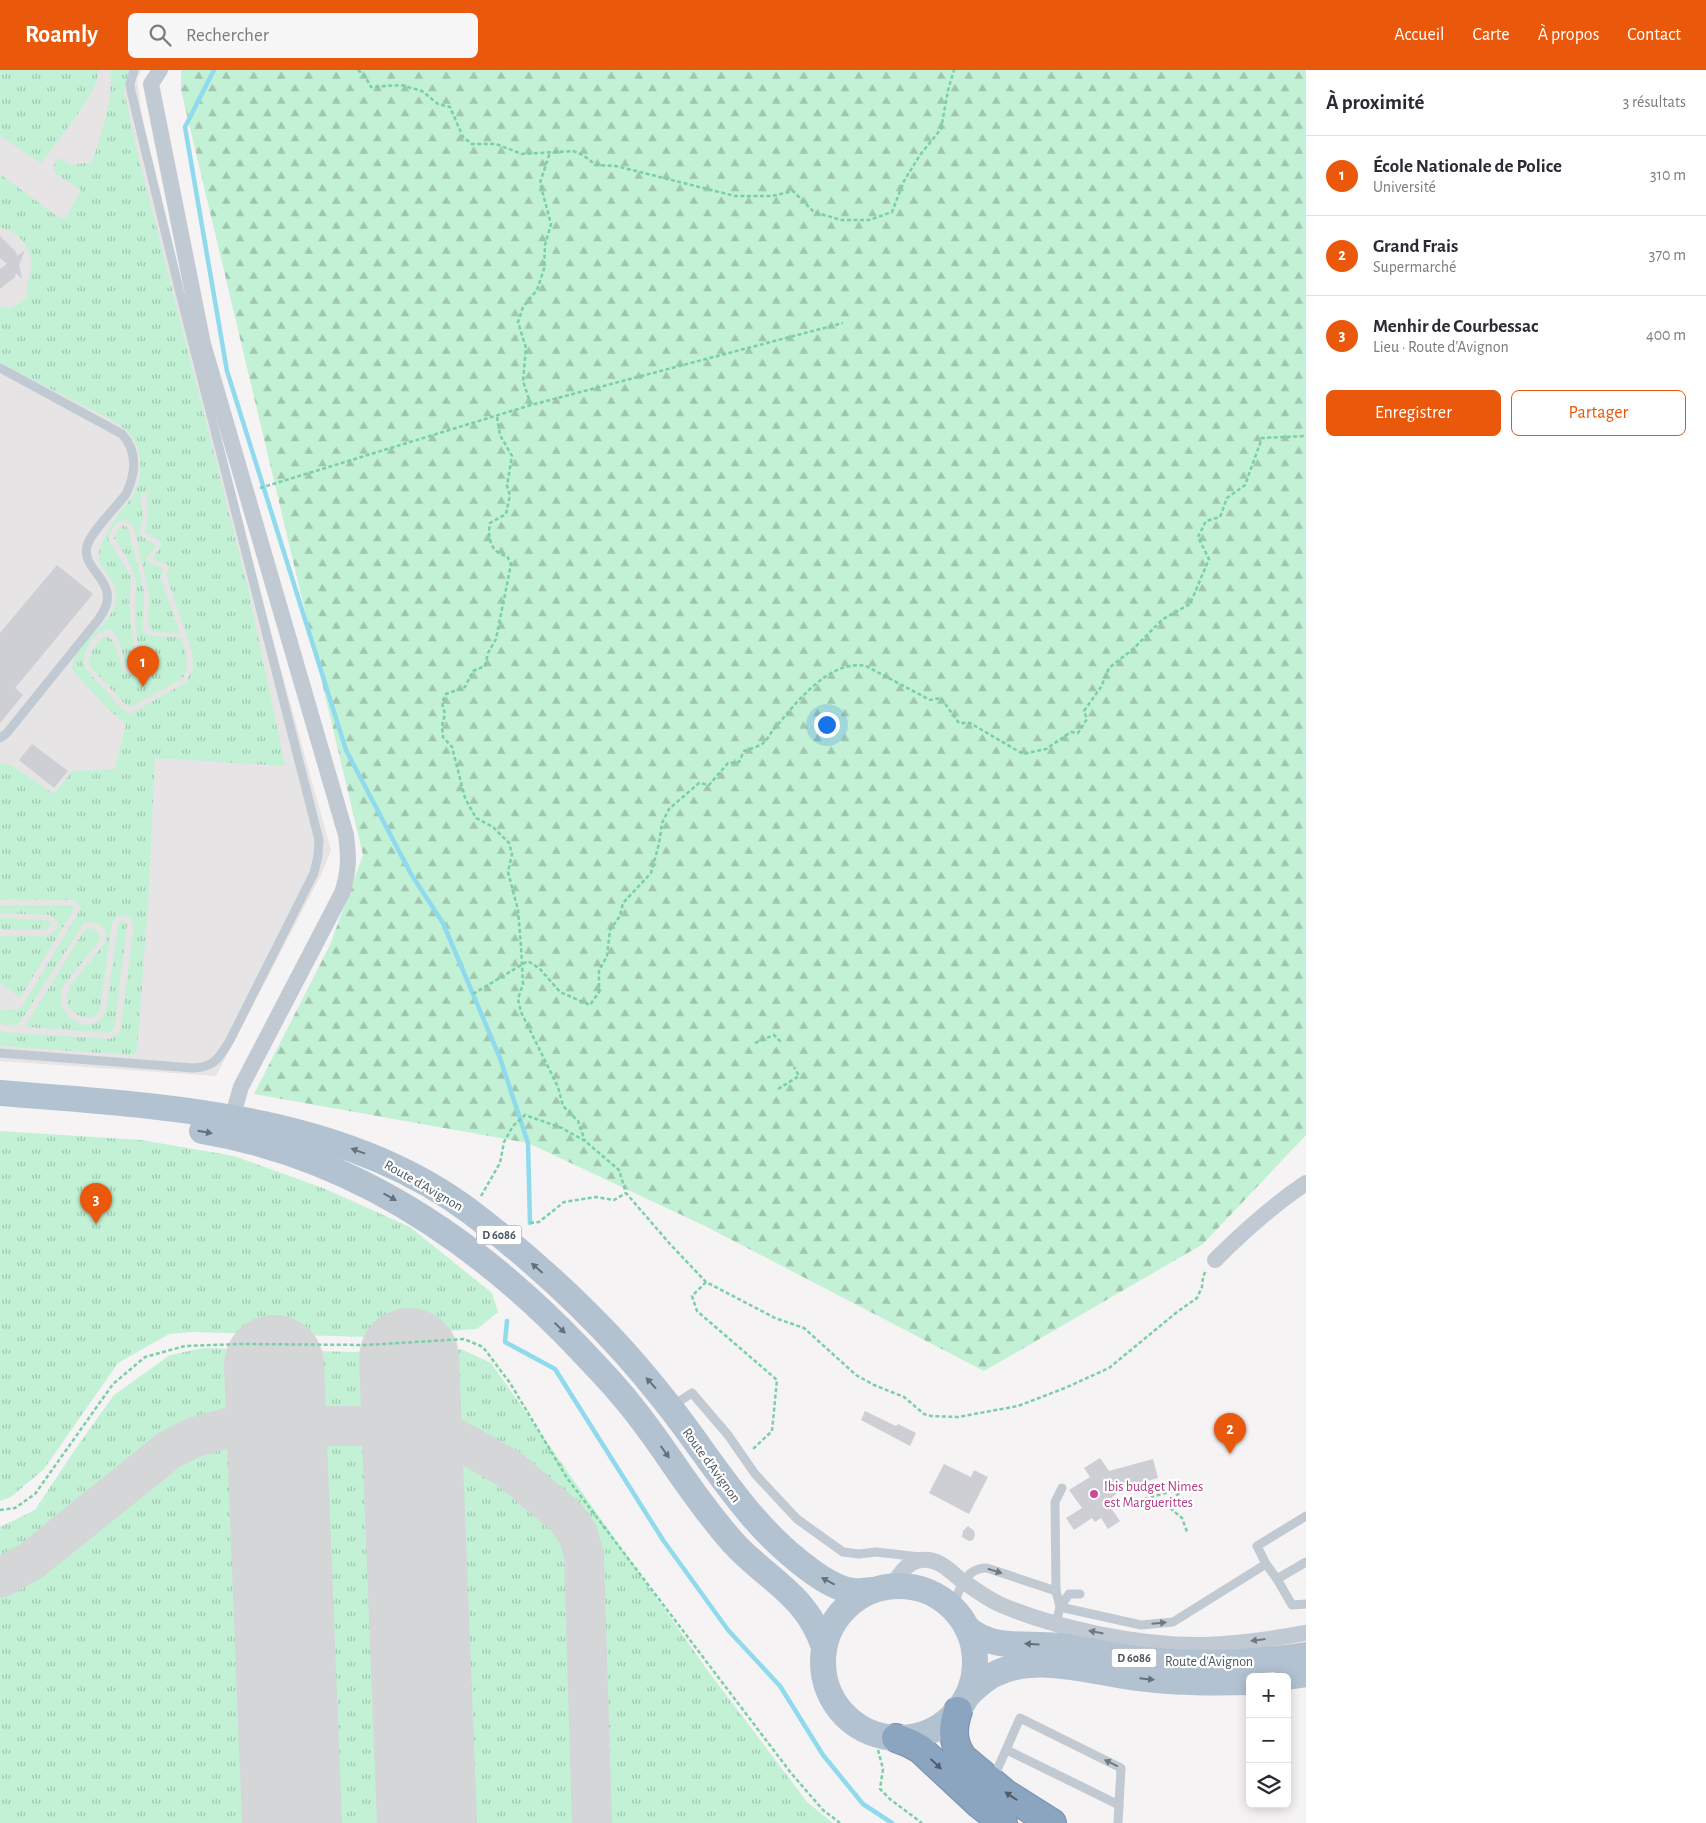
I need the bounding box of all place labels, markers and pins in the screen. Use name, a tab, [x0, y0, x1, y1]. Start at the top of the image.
pin: 1	[127, 646, 159, 687]
pin: 3	[80, 1183, 112, 1224]
pin: 2	[1214, 1413, 1246, 1454]
place label: Ibis budget Nimes est Marguerittes	[1104, 1480, 1203, 1510]
marker: Ibis budget Nimes est Marguerittes	[1088, 1488, 1100, 1500]

